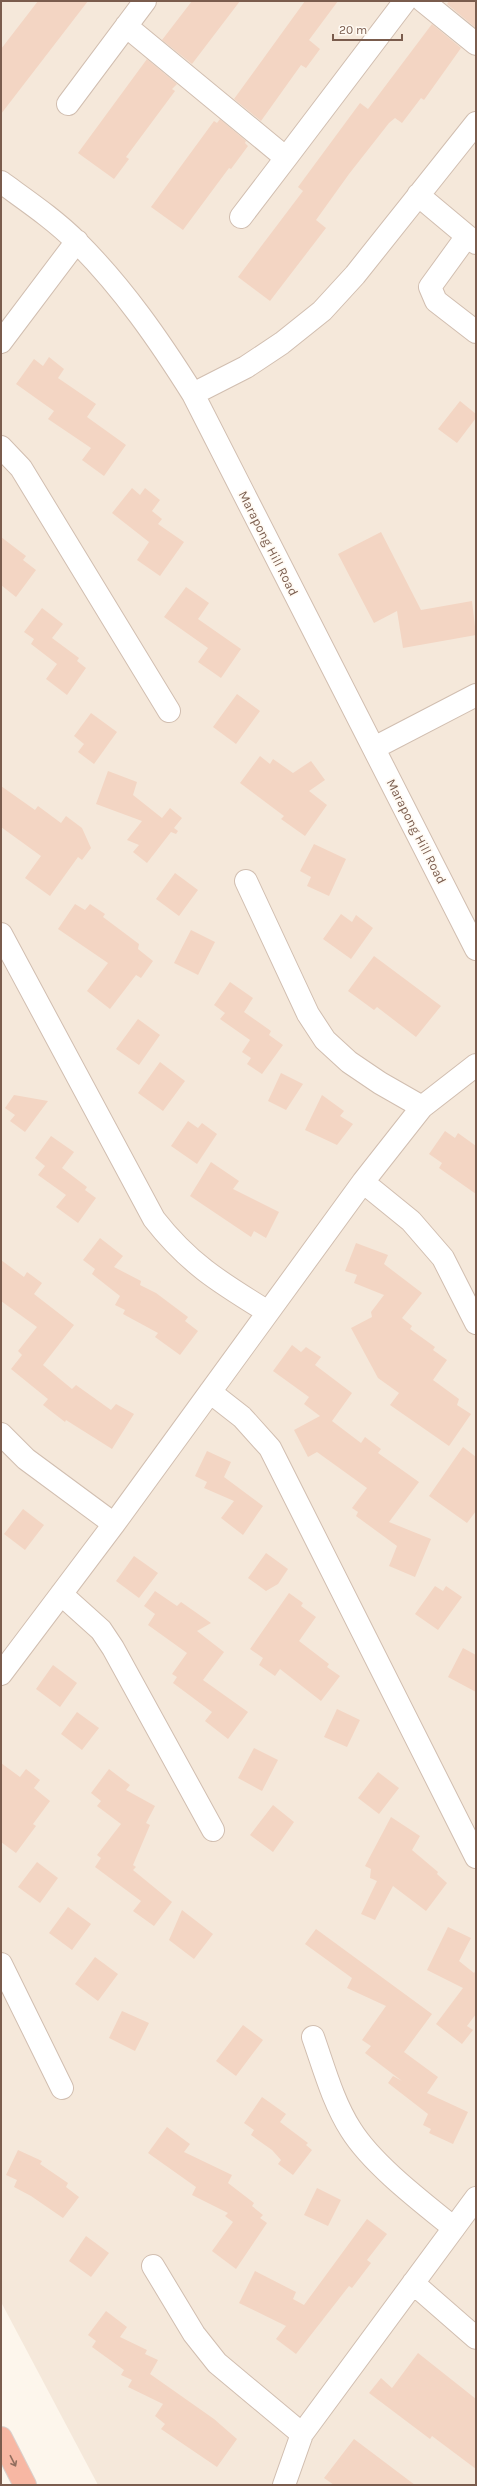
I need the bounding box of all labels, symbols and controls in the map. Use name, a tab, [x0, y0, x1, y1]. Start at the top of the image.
scale bar	[333, 16, 402, 42]
text: 20 m	[339, 23, 367, 37]
street label: Marapong Hill Road	[236, 488, 302, 598]
street label: Marapong Hill Road	[384, 776, 450, 886]
one-way arrow	[10, 2455, 17, 2467]

